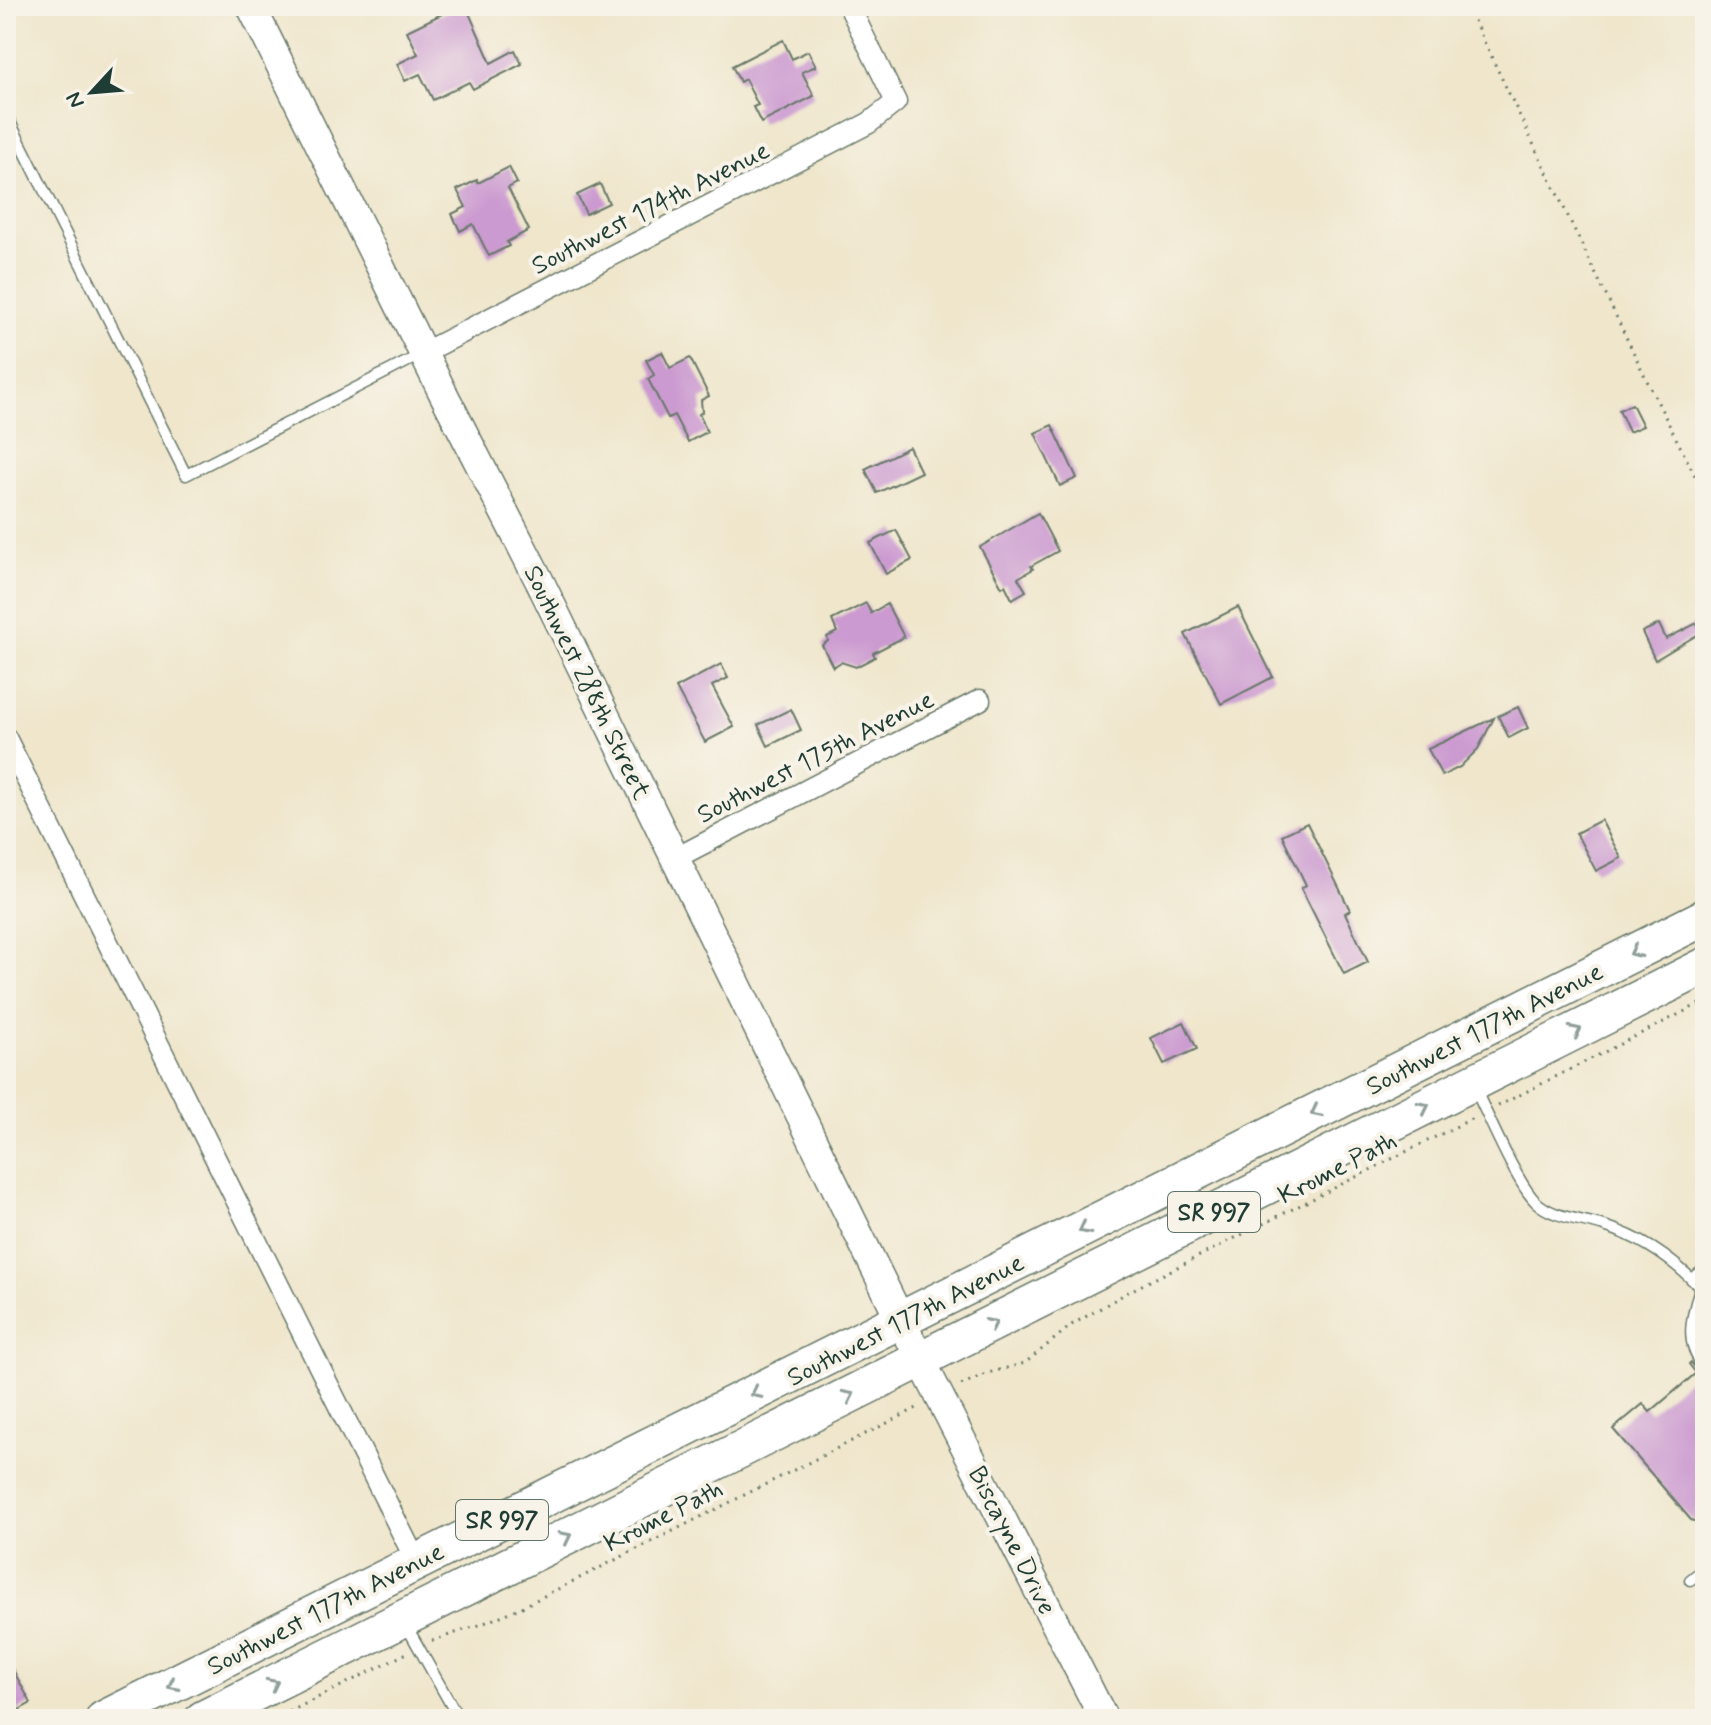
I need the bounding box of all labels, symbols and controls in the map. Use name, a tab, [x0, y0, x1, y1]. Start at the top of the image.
north arrow	[52, 52, 132, 132]
text: N	[60, 87, 92, 113]
street label: Southwest 174th Avenue	[526, 134, 776, 284]
street label: Southwest 288th Street	[515, 560, 658, 806]
street label: Southwest 175th Avenue	[692, 683, 940, 832]
one-way arrow	[1629, 942, 1644, 957]
street label: Southwest 177th Avenue	[1361, 955, 1609, 1104]
one-way arrow	[1567, 1025, 1582, 1041]
one-way arrow	[1416, 1101, 1431, 1116]
one-way arrow	[1310, 1102, 1325, 1117]
street label: Krome Path	[1273, 1124, 1403, 1213]
road number: SR 997	[1168, 1192, 1260, 1232]
one-way arrow	[1077, 1219, 1092, 1234]
street label: Southwest 177th Avenue	[782, 1246, 1030, 1395]
one-way arrow	[984, 1318, 999, 1334]
one-way arrow	[749, 1383, 764, 1399]
one-way arrow	[840, 1390, 855, 1406]
street label: Biscayne Drive	[959, 1461, 1063, 1621]
street label: Krome Path	[599, 1472, 729, 1561]
road number: SR 997	[456, 1500, 548, 1540]
one-way arrow	[558, 1532, 573, 1547]
street label: Southwest 177th Avenue	[202, 1535, 450, 1684]
one-way arrow	[166, 1675, 181, 1690]
one-way arrow	[264, 1678, 279, 1694]

